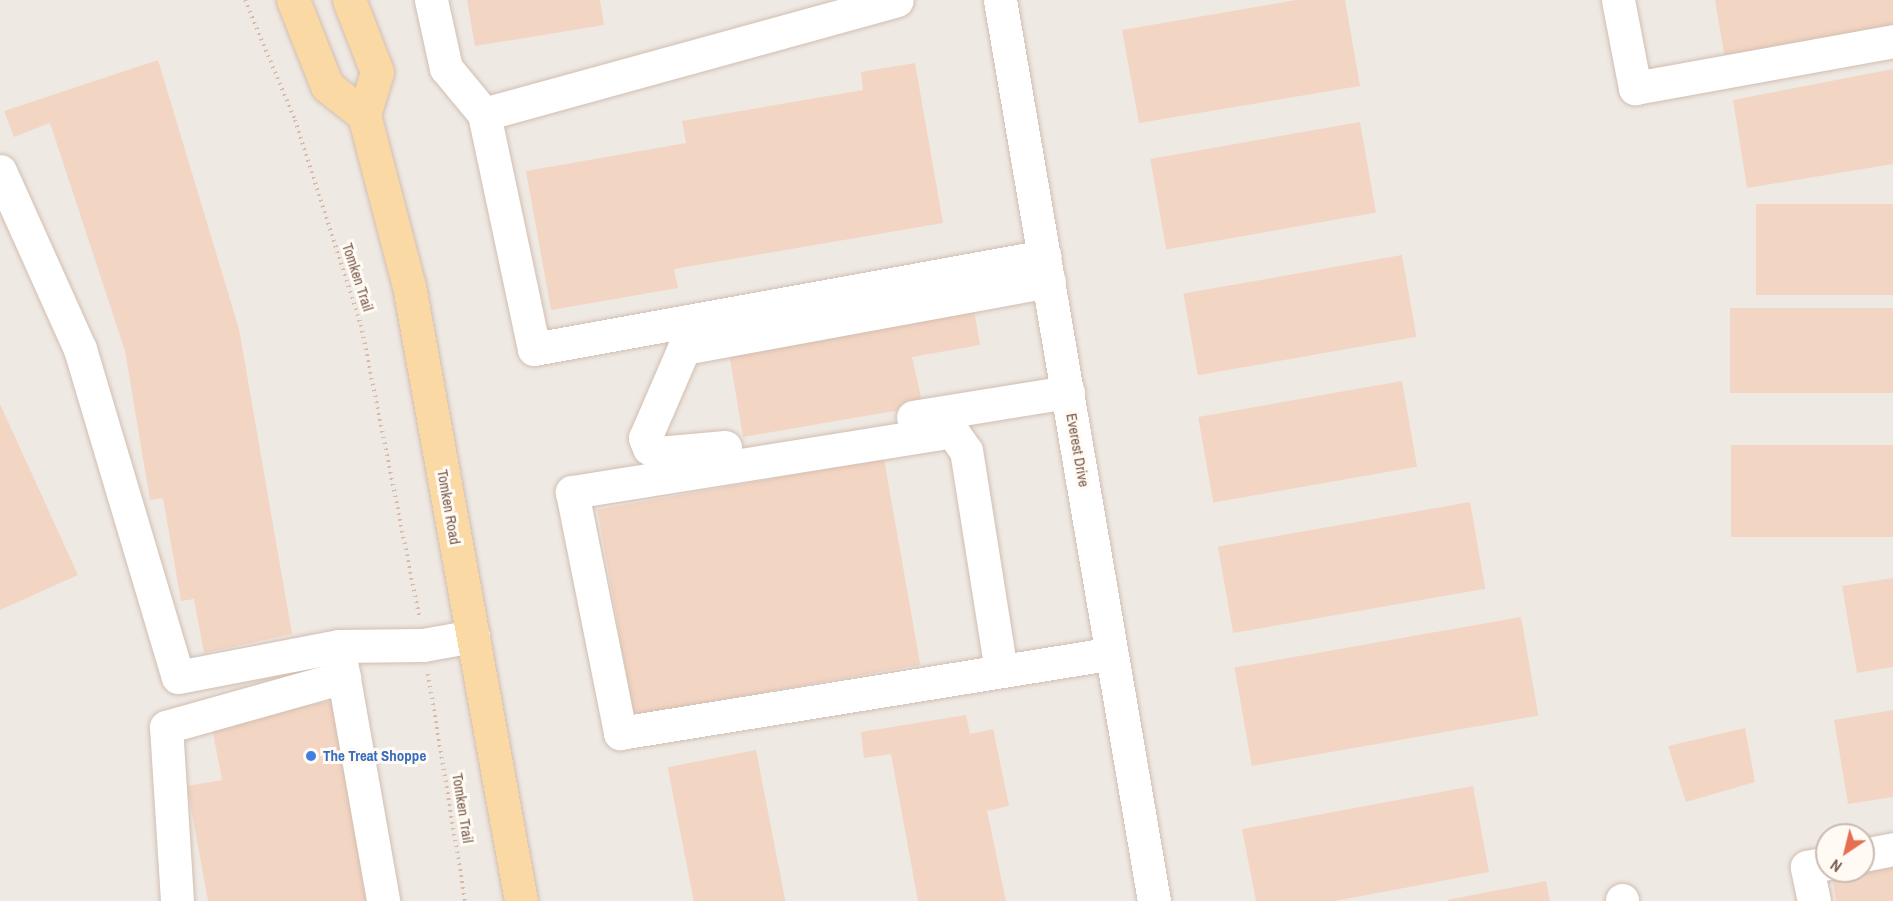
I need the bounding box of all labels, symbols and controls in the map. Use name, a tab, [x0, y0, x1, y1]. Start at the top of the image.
street label: Tomken Trail	[339, 241, 377, 313]
street label: Everest Drive	[1063, 412, 1093, 488]
street label: Tomken Road	[434, 468, 464, 546]
place label: The Treat Shoppe	[323, 747, 426, 765]
marker: The Treat Shoppe	[304, 749, 318, 763]
street label: Tomken Trail	[449, 772, 477, 844]
north arrow	[1815, 823, 1875, 883]
text: N	[1826, 854, 1846, 878]

